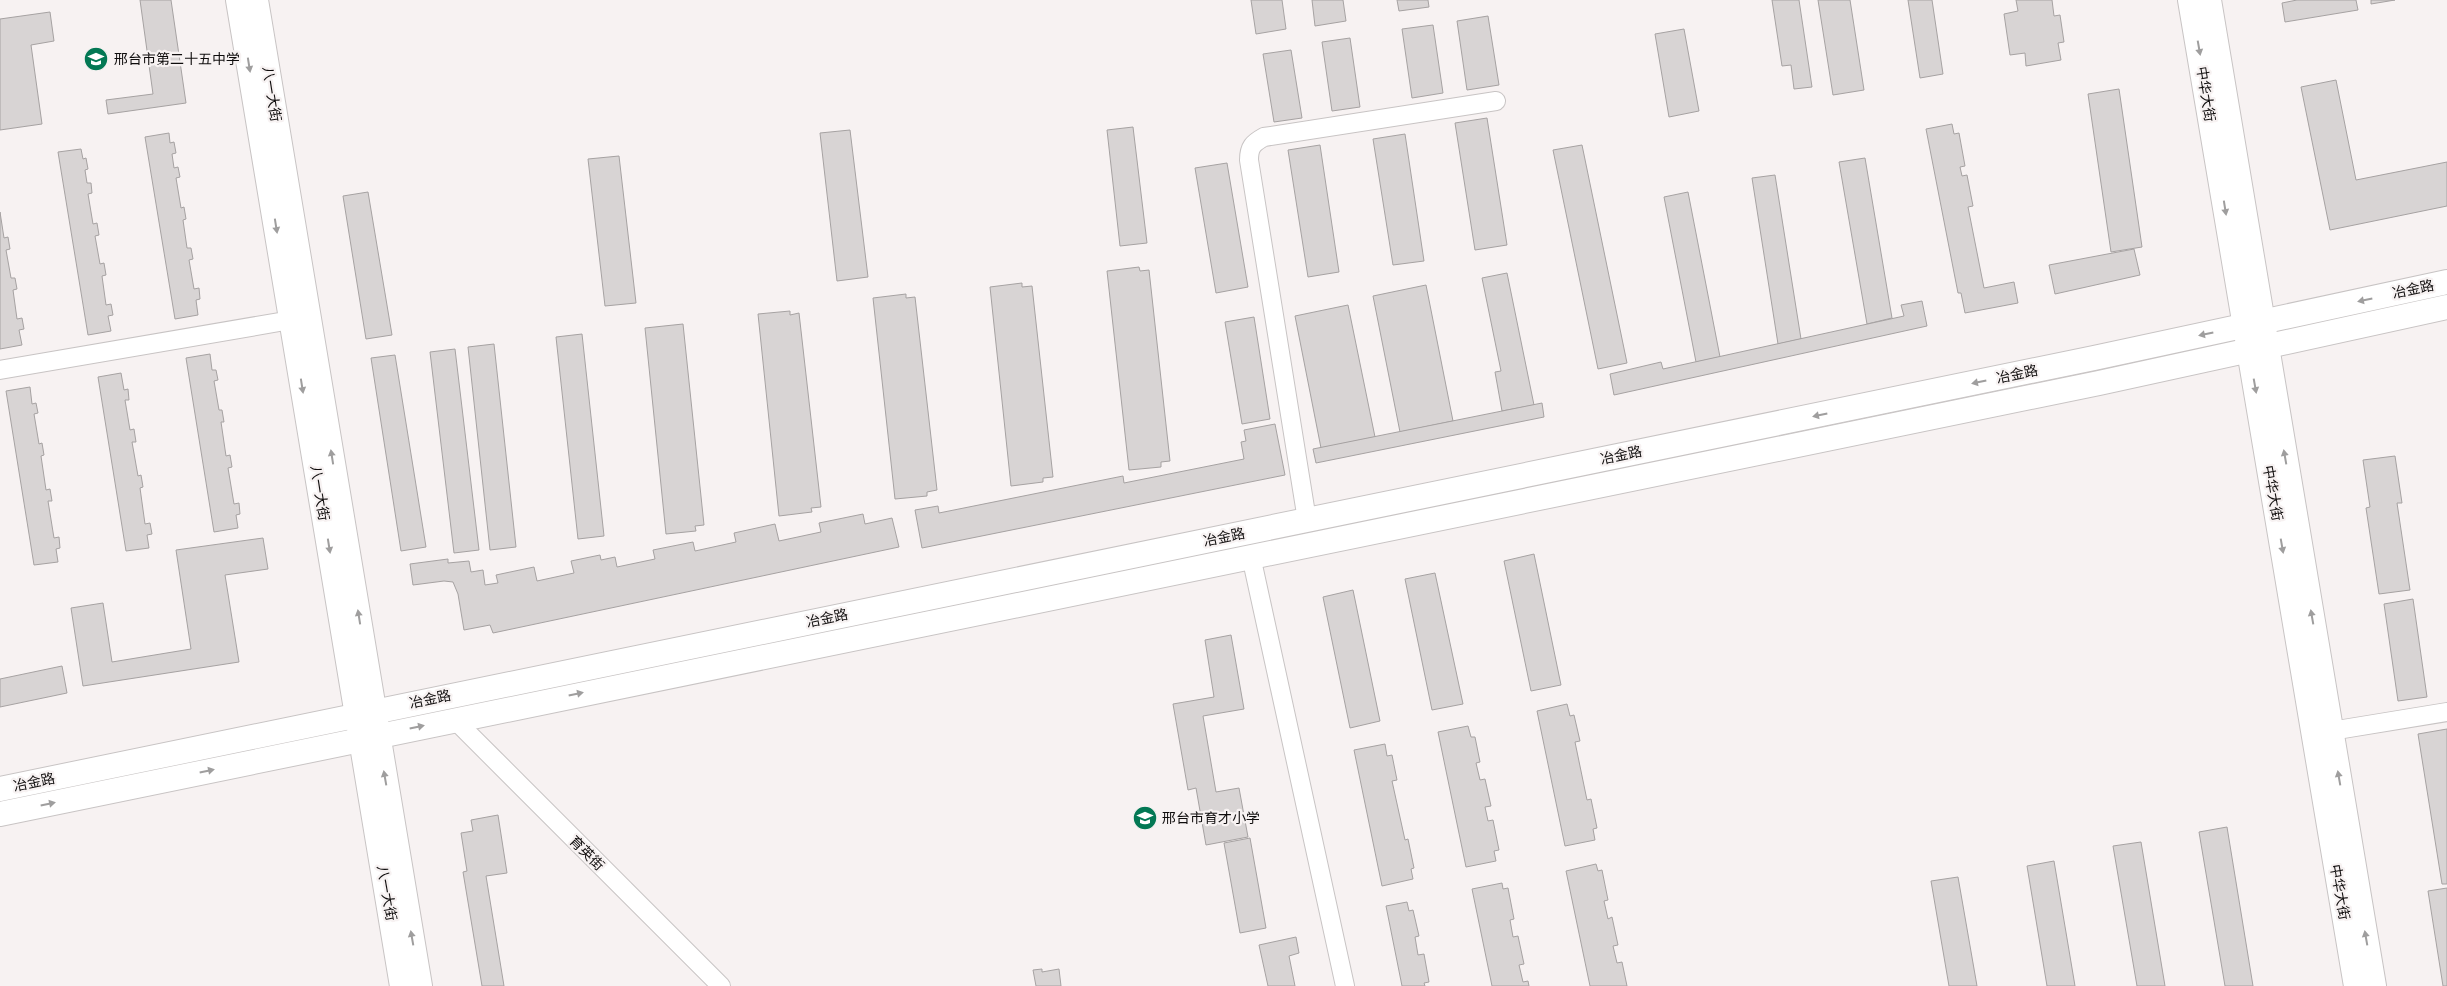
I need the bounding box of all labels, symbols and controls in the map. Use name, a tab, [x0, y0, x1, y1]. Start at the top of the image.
one-way arrow	[2195, 40, 2203, 56]
school or university icon: 邢台市第二十五中学	[83, 46, 109, 72]
place label: 邢台市第二十五中学	[114, 49, 240, 69]
one-way arrow	[245, 58, 253, 74]
street label: 八一大街	[258, 65, 286, 123]
street label: 中华大街	[2192, 65, 2220, 123]
one-way arrow	[2222, 201, 2230, 217]
one-way arrow	[272, 218, 280, 234]
street label: 冶金路	[2390, 275, 2436, 303]
one-way arrow	[2358, 296, 2373, 304]
one-way arrow	[2199, 330, 2214, 338]
street label: 冶金路	[1994, 360, 2040, 388]
one-way arrow	[299, 378, 307, 394]
one-way arrow	[1971, 378, 1986, 386]
one-way arrow	[2252, 378, 2260, 394]
one-way arrow	[1811, 411, 1827, 419]
street label: 冶金路	[1598, 441, 1644, 469]
one-way arrow	[328, 449, 336, 465]
one-way arrow	[2281, 449, 2289, 465]
street label: 八一大街	[306, 464, 334, 522]
street label: 中华大街	[2258, 464, 2288, 522]
street label: 冶金路	[1201, 523, 1247, 551]
one-way arrow	[2279, 538, 2287, 554]
one-way arrow	[325, 539, 333, 555]
street label: 冶金路	[804, 604, 850, 632]
one-way arrow	[354, 609, 362, 625]
one-way arrow	[2308, 609, 2316, 625]
street label: 冶金路	[407, 685, 453, 713]
one-way arrow	[569, 690, 585, 698]
one-way arrow	[410, 723, 425, 731]
one-way arrow	[199, 767, 214, 775]
street label: 冶金路	[11, 768, 57, 796]
one-way arrow	[381, 769, 389, 785]
one-way arrow	[2335, 769, 2343, 785]
one-way arrow	[40, 800, 55, 808]
school or university icon: 邢台市育才小学	[1132, 805, 1158, 831]
place label: 邢台市育才小学	[1162, 808, 1260, 828]
street label: 育英街	[565, 831, 609, 875]
street label: 中华大街	[2325, 863, 2355, 921]
street label: 八一大街	[372, 864, 402, 922]
one-way arrow	[408, 930, 416, 946]
one-way arrow	[2362, 930, 2370, 946]

